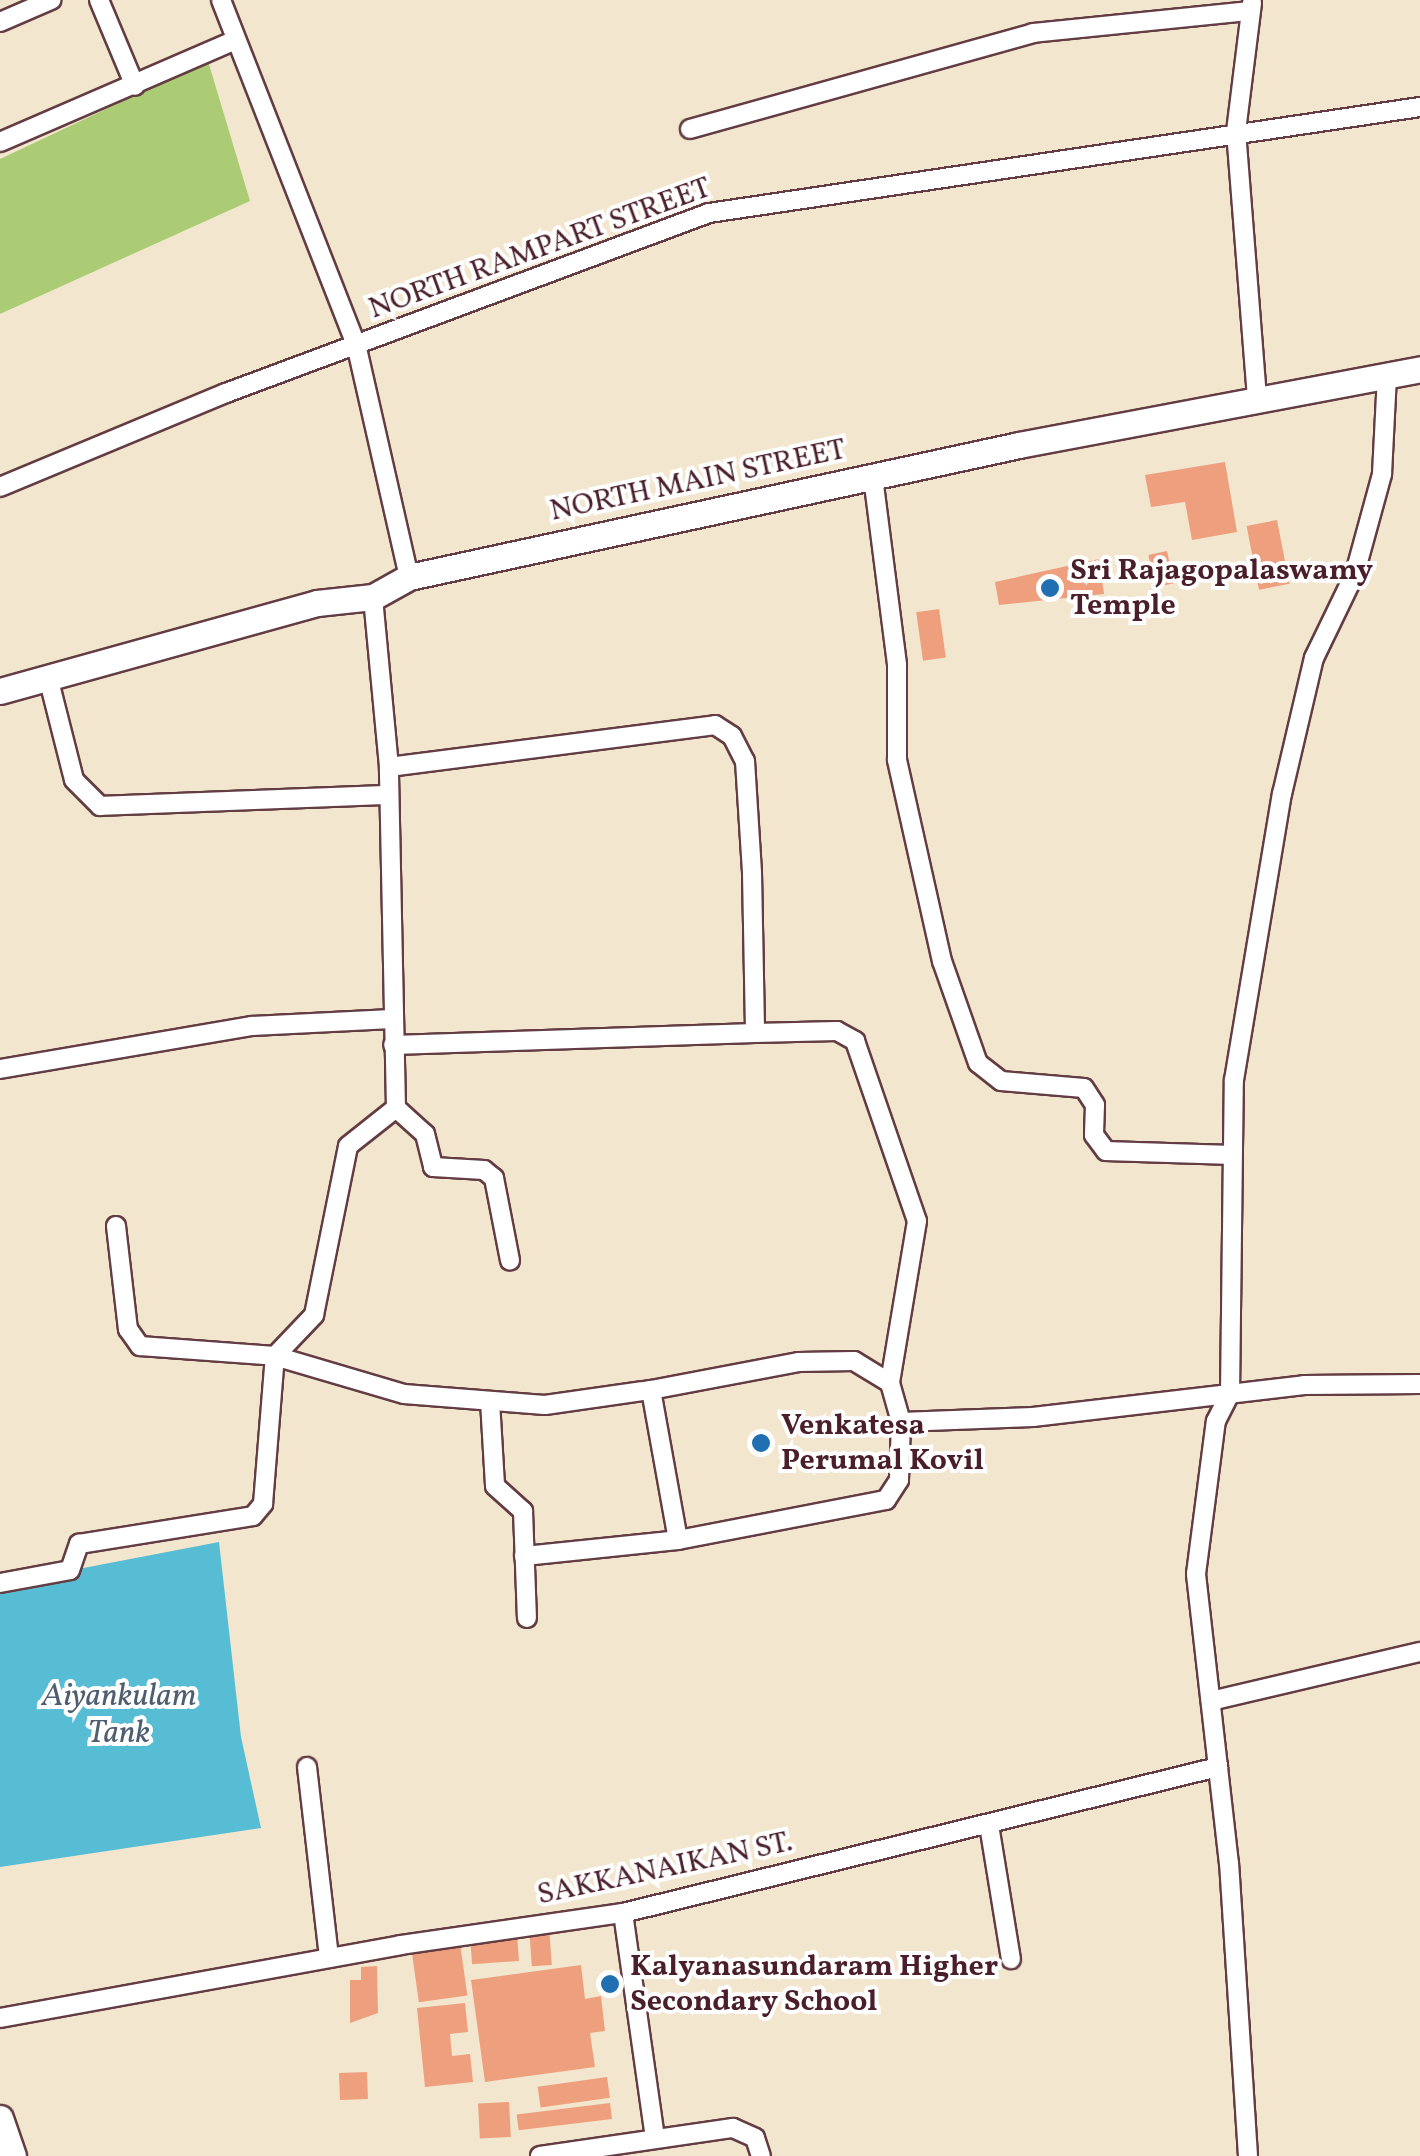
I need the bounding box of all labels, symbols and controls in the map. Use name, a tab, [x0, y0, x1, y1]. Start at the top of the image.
street label: NORTH RAMPART STREET	[364, 170, 716, 328]
street label: NORTH MAIN STREET	[547, 432, 849, 530]
place label: Sri Rajagopalaswamy Temple	[1070, 553, 1373, 624]
marker: Sri Rajagopalaswamy Temple	[1039, 577, 1061, 599]
place label: Venkatesa Perumal Kovil	[781, 1408, 984, 1478]
marker: Venkatesa Perumal Kovil	[750, 1432, 772, 1454]
water label: Aiyankulam Tank	[42, 1679, 196, 1754]
street label: SAKKANAIKAN ST.	[534, 1824, 796, 1914]
place label: Kalyanasundaram Higher Secondary School	[630, 1949, 998, 2020]
marker: Kalyanasundaram Higher Secondary School	[599, 1973, 621, 1995]

